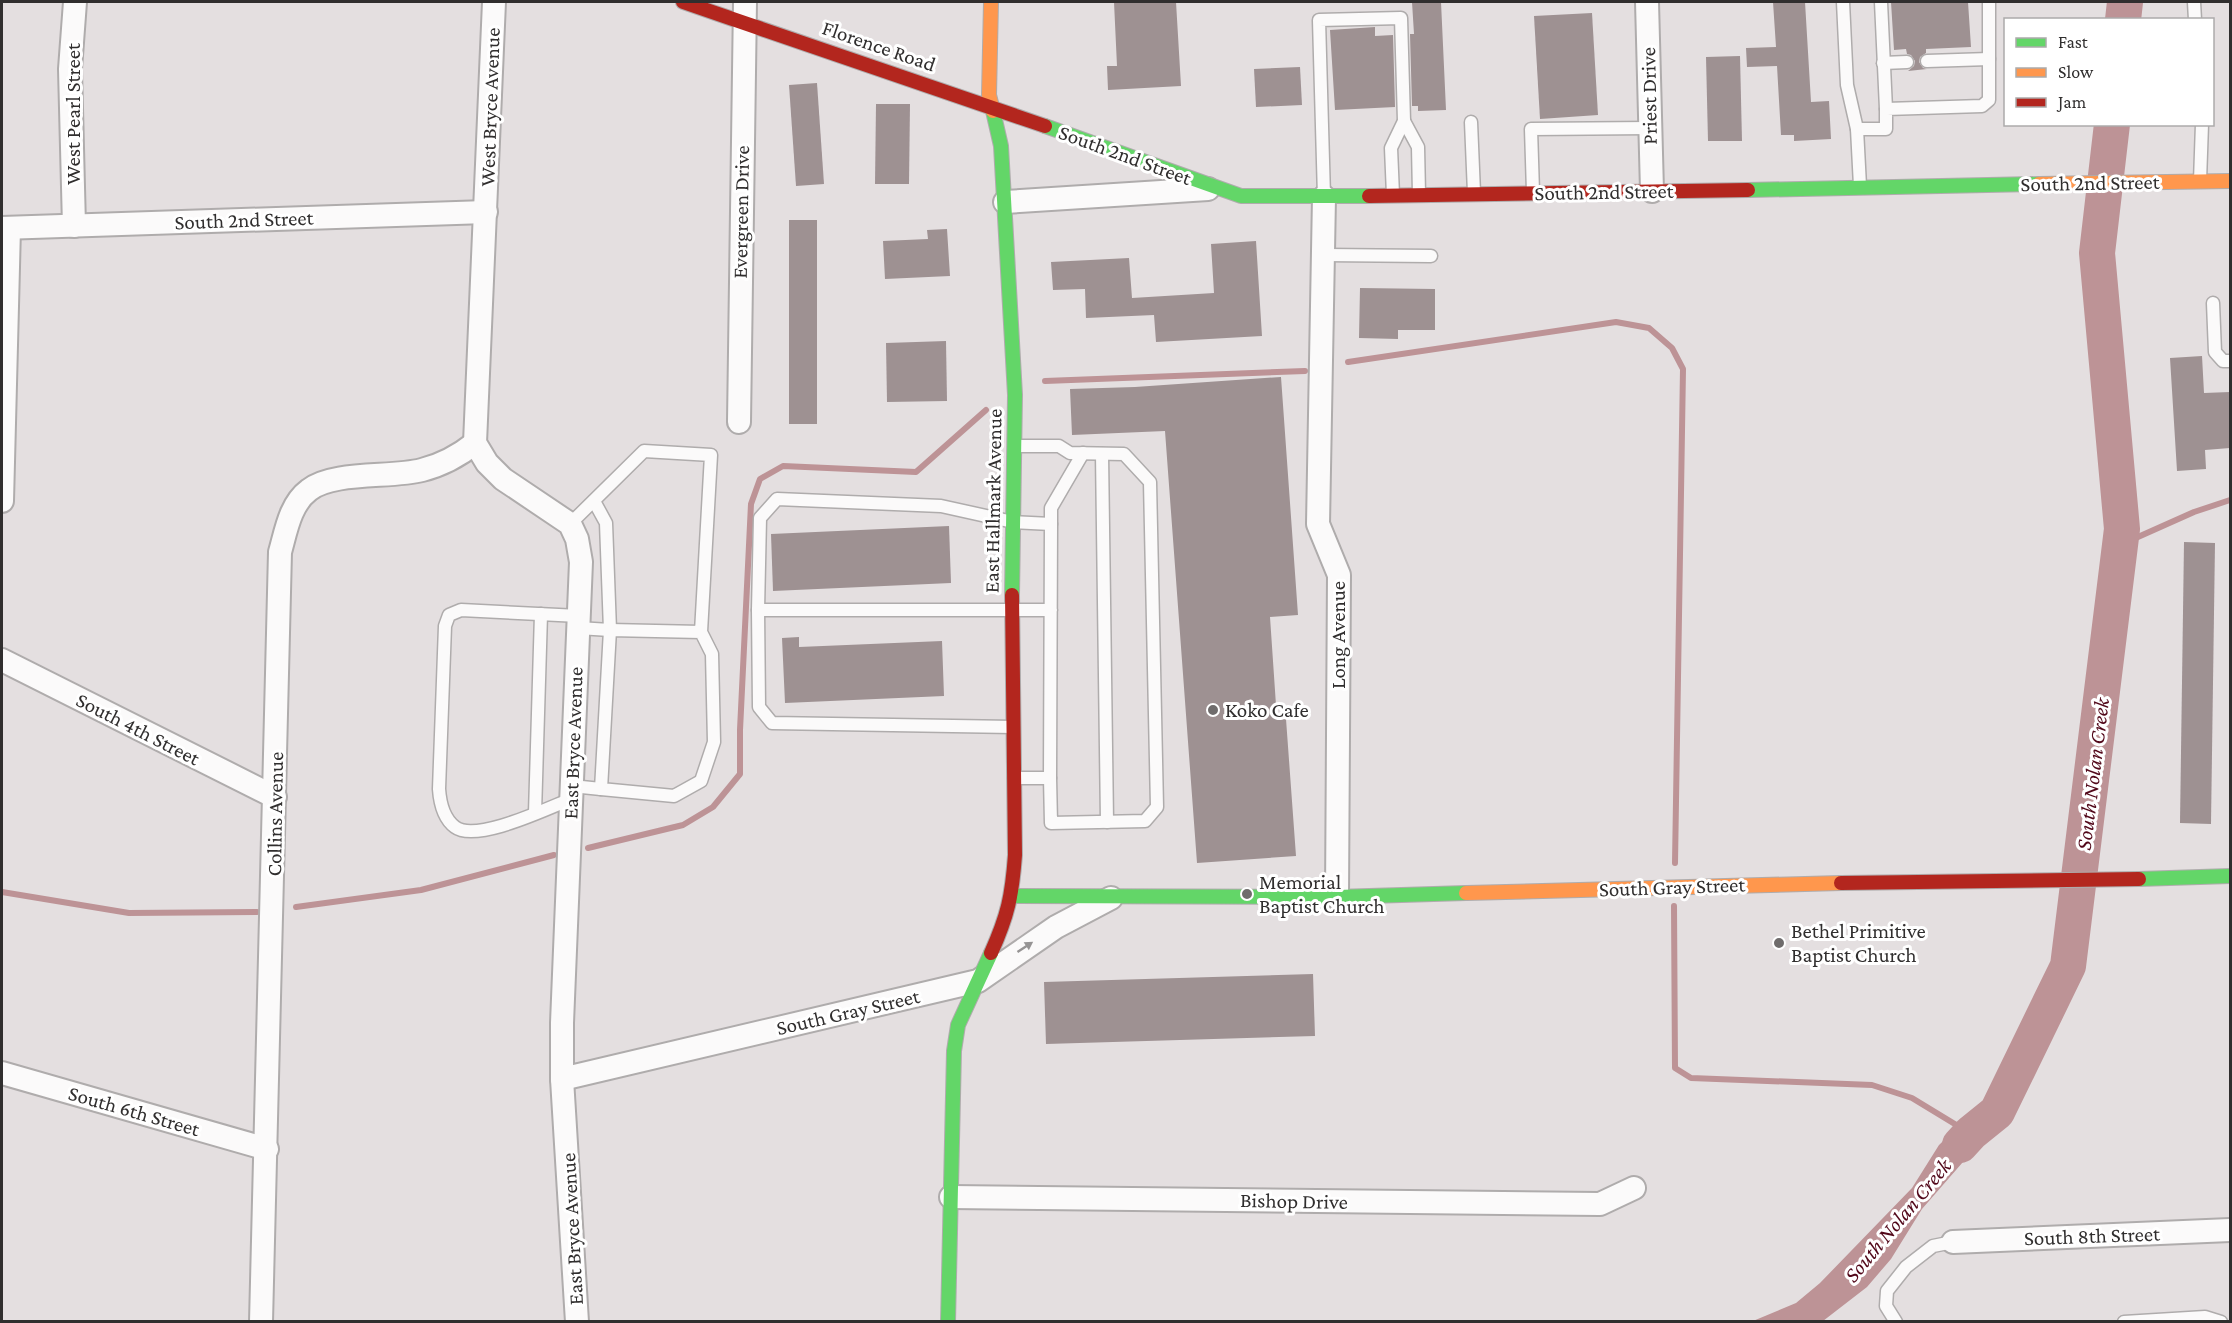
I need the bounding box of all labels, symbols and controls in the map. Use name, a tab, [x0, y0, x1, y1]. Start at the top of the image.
street label: Florence Road	[819, 15, 939, 77]
legend	[2004, 18, 2214, 126]
street label: West Bryce Avenue	[475, 27, 505, 187]
text: Fast	[2058, 32, 2089, 52]
street label: West Pearl Street	[61, 42, 85, 185]
street label: Priest Drive	[1636, 47, 1662, 145]
text: Slow	[2058, 62, 2094, 82]
text: Jam	[2056, 92, 2087, 112]
street label: South 2nd Street	[1056, 120, 1195, 190]
street label: Evergreen Drive	[728, 145, 754, 279]
street label: South 2nd Street	[2020, 170, 2161, 196]
street label: South 2nd Street	[1534, 179, 1675, 205]
street label: South 2nd Street	[174, 206, 315, 234]
street label: East Hallmark Avenue	[979, 409, 1007, 593]
street label: Long Avenue	[1326, 581, 1350, 689]
street label: East Bryce Avenue	[558, 666, 588, 820]
street label: South 4th Street	[72, 688, 205, 771]
water label: South Nolan Creek	[2071, 695, 2114, 852]
place label: Koko Cafe	[1225, 698, 1309, 722]
marker: Koko Cafe	[1206, 703, 1220, 717]
street label: Collins Avenue	[262, 752, 288, 876]
place label: Memorial Baptist Church	[1259, 870, 1385, 918]
street label: South Gray Street	[1598, 872, 1747, 902]
marker: Memorial Baptist Church	[1240, 887, 1254, 901]
place label: Bethel Primitive Baptist Church	[1791, 919, 1926, 967]
marker: Bethel Primitive Baptist Church	[1772, 936, 1786, 950]
one-way arrow	[1017, 941, 1033, 952]
street label: South Gray Street	[774, 984, 923, 1040]
street label: South 6th Street	[66, 1081, 203, 1141]
street label: East Bryce Avenue	[556, 1152, 588, 1306]
water label: South Nolan Creek	[1839, 1153, 1957, 1287]
street label: Bishop Drive	[1240, 1188, 1348, 1214]
street label: South 8th Street	[2024, 1222, 2161, 1250]

